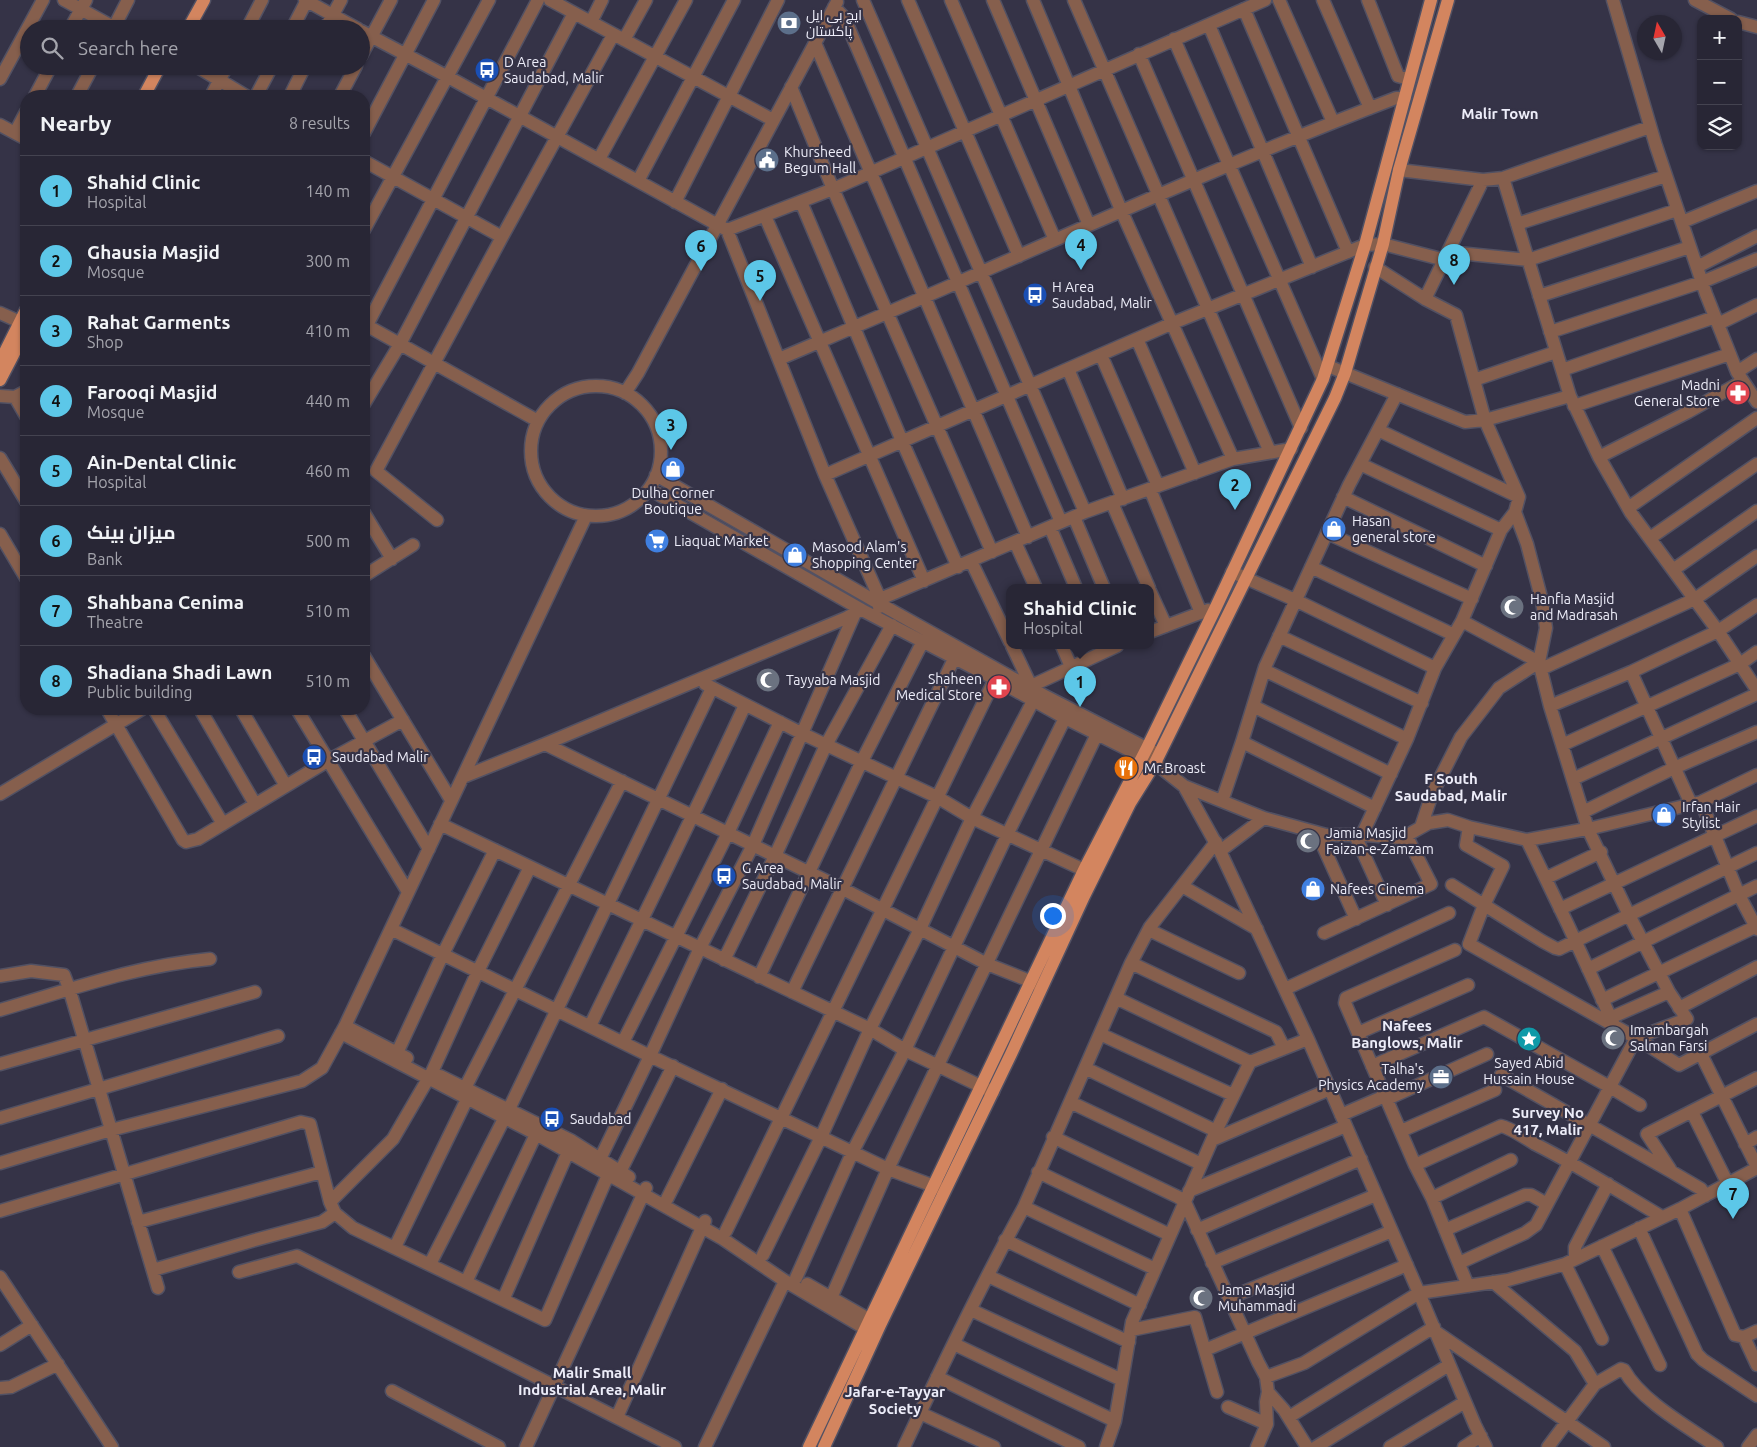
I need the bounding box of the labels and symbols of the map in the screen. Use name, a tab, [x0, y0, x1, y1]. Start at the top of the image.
place label: ایچ بی ایل پاکستان	[806, 7, 862, 41]
bank icon: ایچ بی ایل پاکستان	[776, 10, 802, 36]
north arrow	[1637, 15, 1682, 60]
place label: D Area Saudabad, Malir	[504, 54, 605, 86]
bus stop icon: D Area Saudabad, Malir	[474, 57, 500, 83]
district label: Malir Town	[1461, 105, 1539, 122]
place label: Khursheed Begum Hall	[784, 144, 857, 176]
public building icon: Khursheed Begum Hall	[754, 147, 780, 173]
pin: 4	[1065, 229, 1097, 270]
pin: 6	[685, 230, 717, 271]
pin: 8	[1438, 244, 1470, 285]
pin: 5	[744, 260, 776, 301]
place label: H Area Saudabad, Malir	[1052, 279, 1153, 311]
bus stop icon: H Area Saudabad, Malir	[1022, 282, 1048, 308]
place label: Madni General Store	[1634, 377, 1720, 409]
pharmacy icon: Madni General Store	[1725, 380, 1751, 406]
pin: 3	[655, 409, 687, 450]
shop icon: Dulha Corner Boutique	[660, 456, 686, 482]
pin: 2	[1219, 469, 1251, 510]
place label: Dulha Corner Boutique	[631, 485, 715, 517]
place label: Hasan general store	[1352, 513, 1436, 545]
shop icon: Hasan general store	[1321, 516, 1347, 542]
supermarket icon: Liaquat Market	[644, 528, 670, 554]
place label: Liaquat Market	[674, 533, 769, 549]
place label: Masood Alam's Shopping Center	[812, 539, 918, 571]
shop icon: Masood Alam's Shopping Center	[782, 542, 808, 568]
place label: Hanfia Masjid and Madrasah	[1530, 591, 1618, 623]
mosque icon: Hanfia Masjid and Madrasah	[1499, 594, 1525, 620]
pin: 1	[1064, 666, 1096, 707]
mosque icon: Tayyaba Masjid	[755, 667, 781, 693]
place label: Shaheen Medical Store	[896, 671, 982, 703]
place label: Tayyaba Masjid	[786, 672, 880, 688]
pharmacy icon: Shaheen Medical Store	[986, 674, 1012, 700]
bus stop icon: Saudabad Malir	[301, 744, 327, 770]
place label: Saudabad Malir	[332, 749, 429, 765]
restaurant icon: Mr.Broast	[1113, 755, 1139, 781]
place label: Mr.Broast	[1144, 760, 1206, 776]
district label: F South Saudabad, Malir	[1395, 770, 1508, 804]
place label: Irfan Hair Stylist	[1682, 799, 1741, 831]
shop icon: Irfan Hair Stylist	[1651, 802, 1677, 828]
place label: Jamia Masjid Faizan-e-Zamzam	[1326, 825, 1434, 857]
mosque icon: Jamia Masjid Faizan-e-Zamzam	[1295, 828, 1321, 854]
place label: G Area Saudabad, Malir	[742, 860, 843, 892]
bus stop icon: G Area Saudabad, Malir	[711, 863, 737, 889]
shop icon: Nafees Cinema	[1300, 876, 1326, 902]
place label: Nafees Cinema	[1330, 881, 1424, 897]
your location	[1040, 903, 1066, 929]
district label: Nafees Banglows, Malir	[1351, 1017, 1464, 1051]
place label: Imambargah Salman Farsi	[1630, 1022, 1709, 1054]
mosque icon: Imambargah Salman Farsi	[1600, 1025, 1626, 1051]
place icon: Sayed Abid Hussain House	[1516, 1026, 1542, 1052]
place label: Sayed Abid Hussain House	[1483, 1055, 1575, 1087]
place label: Talha's Physics Academy	[1318, 1061, 1424, 1093]
office icon: Talha's Physics Academy	[1428, 1064, 1454, 1090]
district label: Survey No 417, Malir	[1512, 1104, 1584, 1138]
bus stop icon: Saudabad	[539, 1106, 565, 1132]
place label: Saudabad	[570, 1111, 632, 1127]
pin: 7	[1717, 1178, 1749, 1219]
place label: Jama Masjid Muhammadi	[1218, 1282, 1296, 1314]
mosque icon: Jama Masjid Muhammadi	[1188, 1285, 1214, 1311]
district label: Malir Small Industrial Area, Malir	[518, 1364, 667, 1398]
district label: Jafar-e-Tayyar Society	[845, 1383, 946, 1417]

